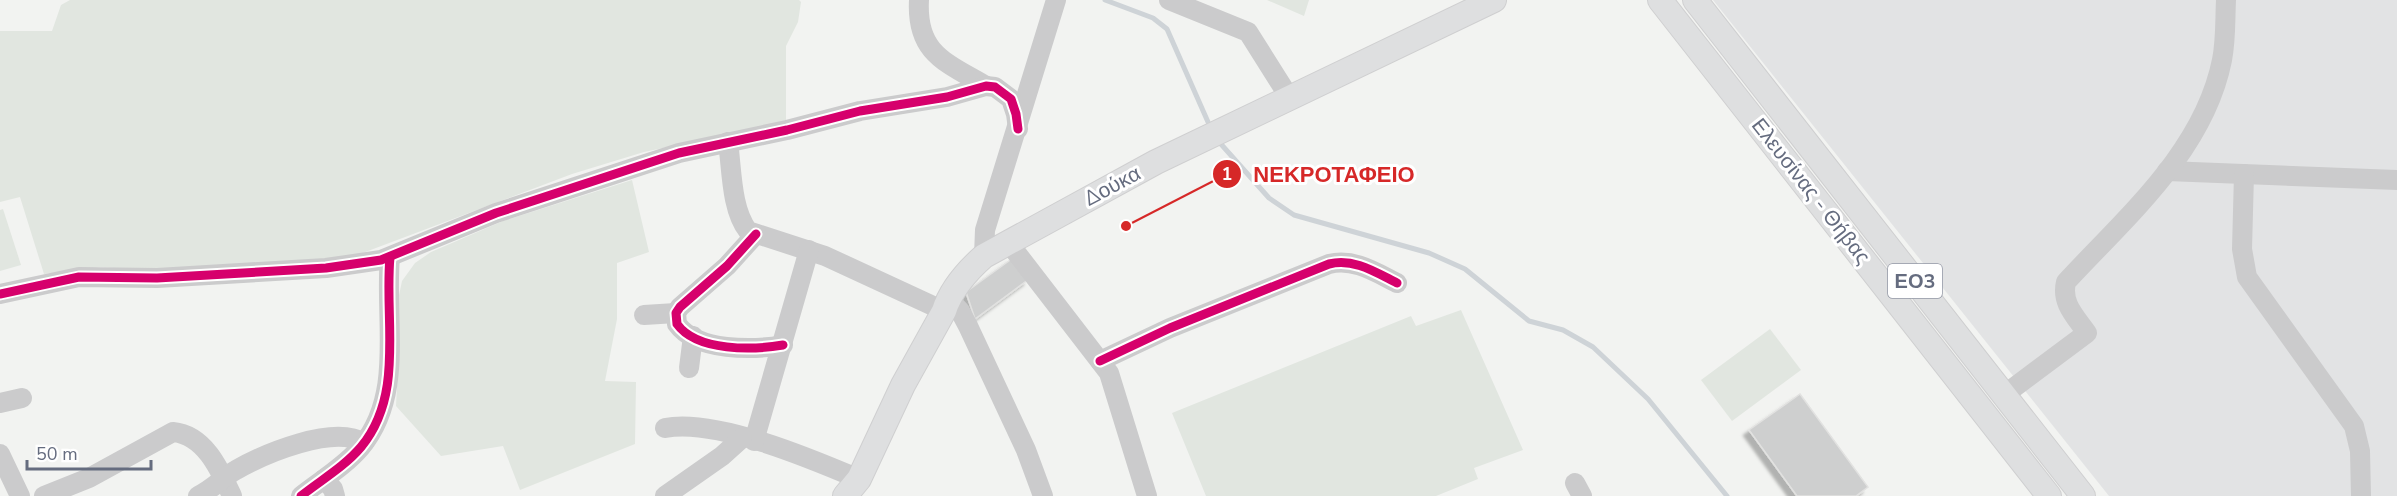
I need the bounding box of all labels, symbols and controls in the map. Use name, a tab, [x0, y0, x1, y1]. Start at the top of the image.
street label: Ελευσίνας - Θήβας	[1745, 112, 1877, 270]
callout: ΝΕΚΡΟΤΑΦΕΙΟ	[1212, 154, 1427, 194]
street label: Δούκα	[1079, 159, 1145, 213]
text: ΝΕΚΡΟΤΑΦΕΙΟ	[1253, 160, 1415, 190]
text: 1	[1222, 162, 1232, 186]
road number: ΕΟ3	[1888, 264, 1942, 298]
scale bar	[27, 433, 152, 471]
text: 50 m	[36, 442, 78, 466]

